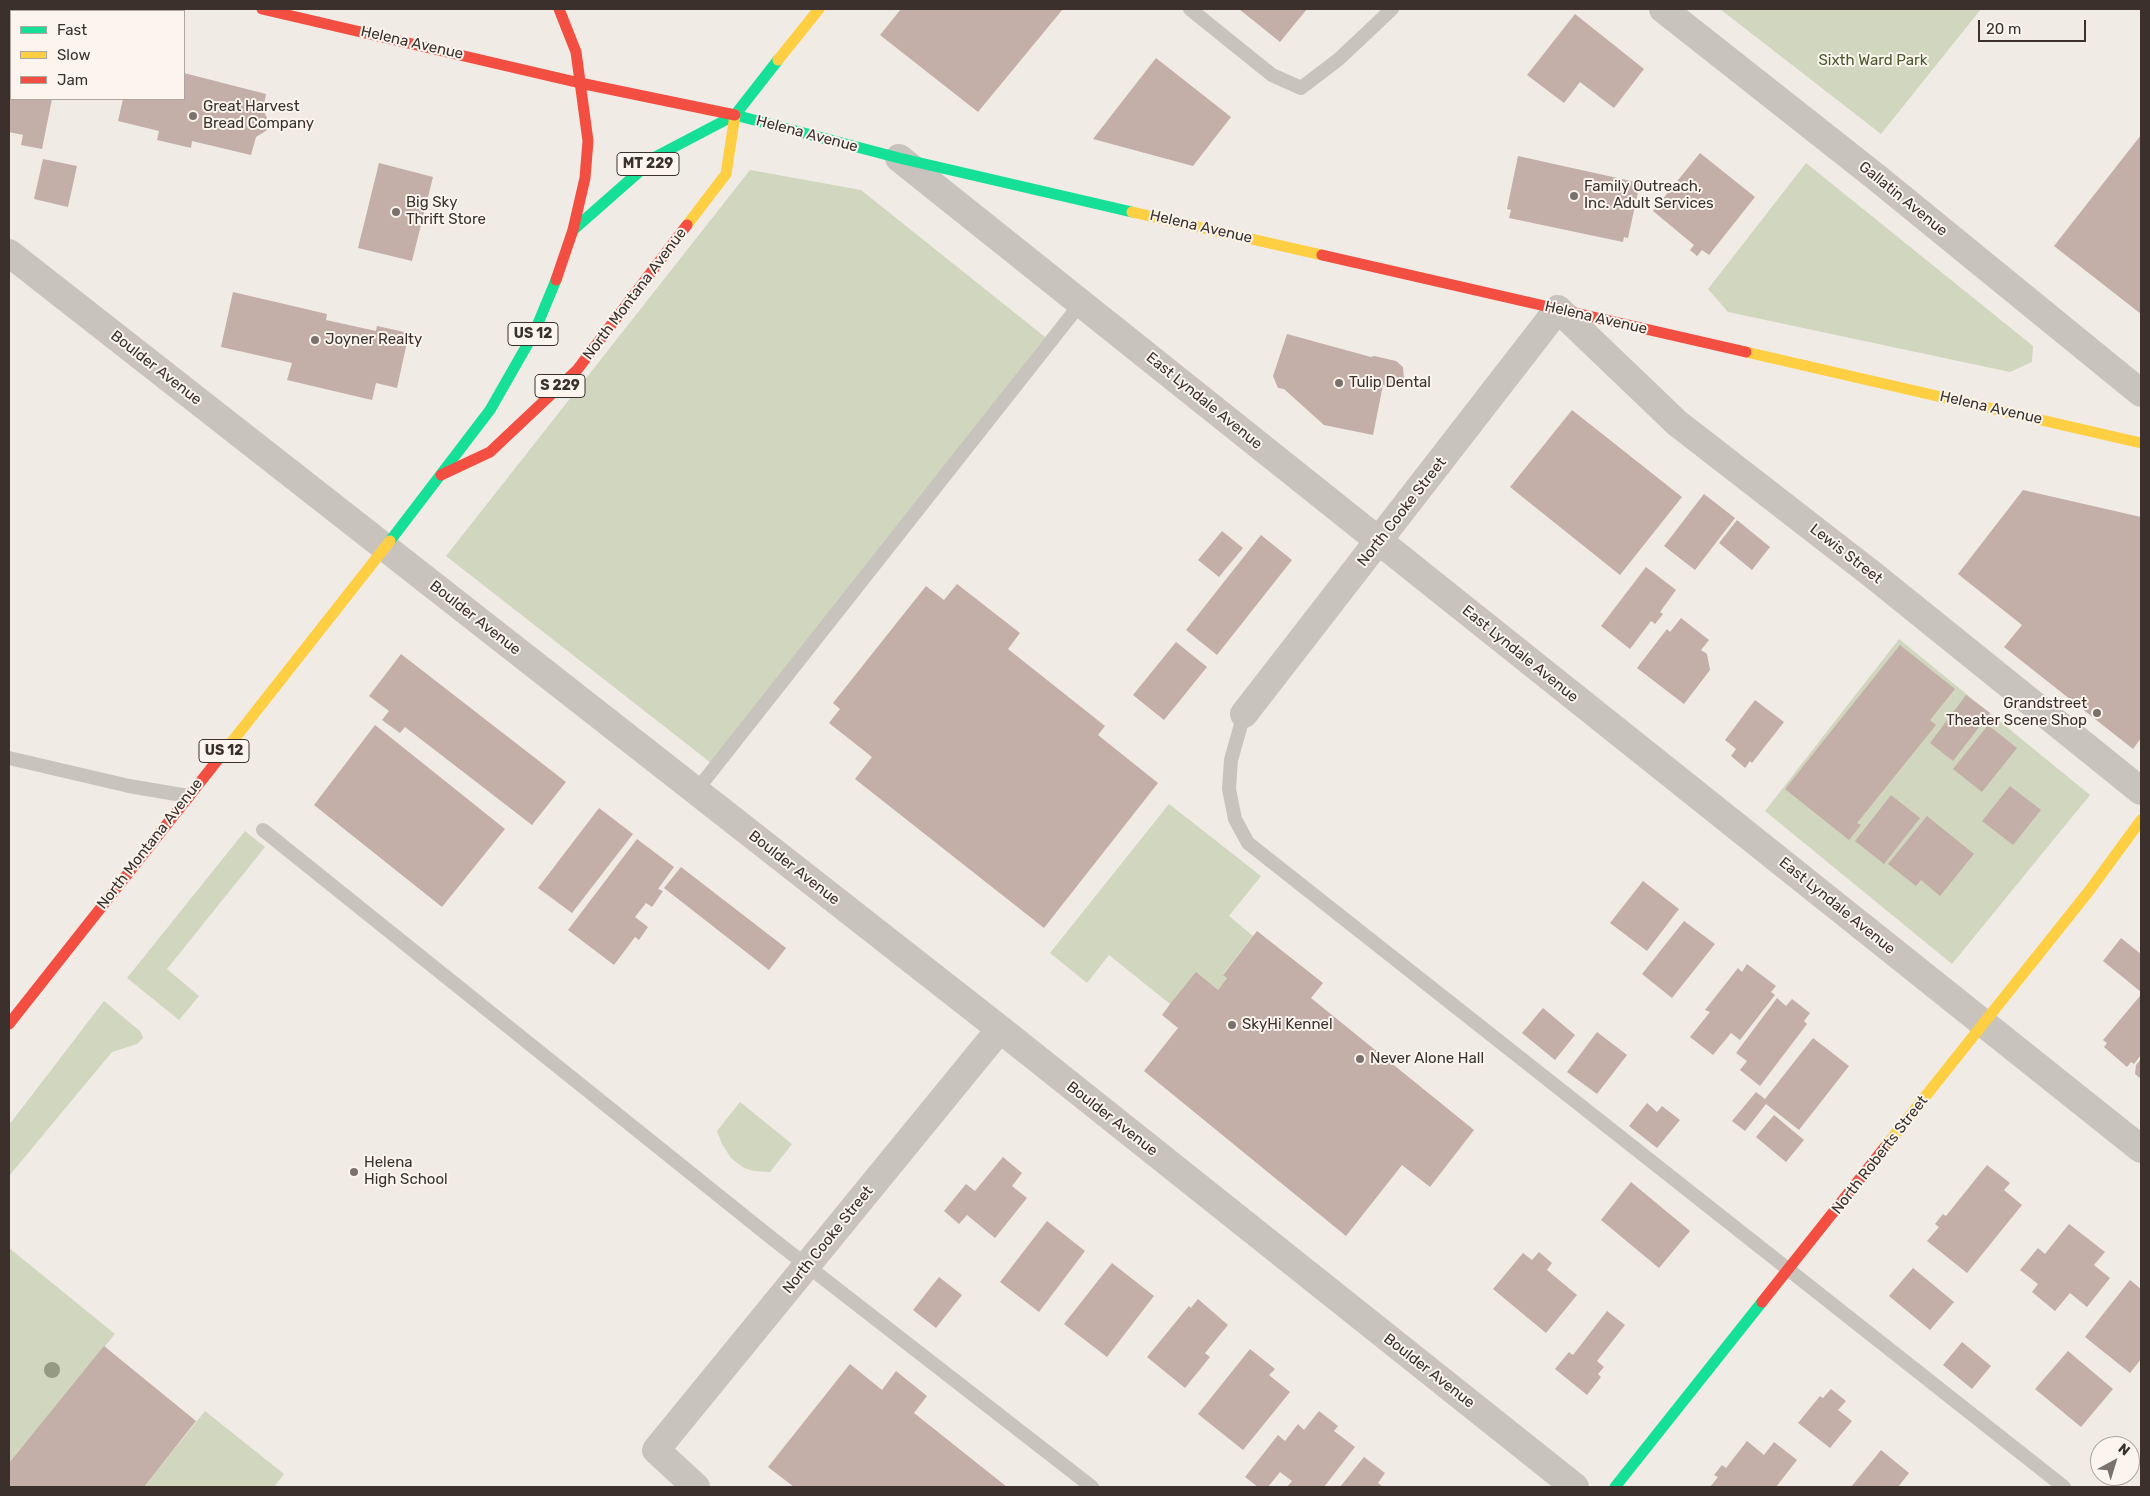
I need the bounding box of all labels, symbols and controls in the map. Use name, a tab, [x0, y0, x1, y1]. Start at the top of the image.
legend	[10, 10, 185, 100]
scale bar	[1980, 10, 2088, 42]
text: 20 m	[1986, 20, 2021, 38]
text: Fast	[57, 21, 87, 39]
street label: Helena Avenue	[359, 22, 465, 64]
text: Slow	[57, 46, 90, 64]
park label: Sixth Ward Park	[1818, 52, 1928, 70]
text: Jam	[57, 71, 88, 89]
place label: Great Harvest Bread Company	[203, 98, 314, 133]
marker: Great Harvest Bread Company	[187, 110, 199, 122]
street label: Helena Avenue	[754, 112, 860, 156]
road number: MT 229	[617, 152, 679, 175]
street label: Gallatin Avenue	[1855, 158, 1951, 240]
place label: Family Outreach, Inc. Adult Services	[1584, 178, 1714, 213]
marker: Family Outreach, Inc. Adult Services	[1568, 190, 1580, 202]
place label: Big Sky Thrift Store	[406, 194, 486, 229]
marker: Big Sky Thrift Store	[390, 206, 402, 218]
street label: Helena Avenue	[1148, 206, 1254, 248]
street label: North Montana Avenue	[579, 224, 691, 364]
street label: Helena Avenue	[1543, 297, 1649, 339]
road number: US 12	[508, 322, 558, 346]
street label: Boulder Avenue	[107, 327, 205, 409]
place label: Joyner Realty	[325, 331, 422, 349]
marker: Joyner Realty	[309, 334, 321, 346]
street label: East Lyndale Avenue	[1142, 349, 1266, 453]
road number: S 229	[535, 374, 585, 398]
place label: Tulip Dental	[1349, 374, 1431, 392]
marker: Tulip Dental	[1333, 377, 1345, 389]
street label: Helena Avenue	[1938, 387, 2044, 429]
street label: North Cooke Street	[1354, 454, 1450, 570]
street label: Lewis Street	[1806, 520, 1886, 588]
street label: Boulder Avenue	[426, 577, 524, 659]
street label: East Lyndale Avenue	[1458, 602, 1582, 706]
place label: Grandstreet Theater Scene Shop	[1946, 695, 2087, 730]
marker: Grandstreet Theater Scene Shop	[2091, 707, 2103, 719]
road number: US 12	[199, 739, 249, 762]
street label: North Montana Avenue	[93, 775, 207, 913]
street label: Boulder Avenue	[745, 827, 843, 909]
street label: East Lyndale Avenue	[1775, 854, 1899, 958]
place label: SkyHi Kennel	[1242, 1016, 1333, 1034]
marker: SkyHi Kennel	[1226, 1019, 1238, 1031]
place label: Never Alone Hall	[1370, 1050, 1484, 1068]
marker: Never Alone Hall	[1354, 1053, 1366, 1065]
street label: Boulder Avenue	[1063, 1078, 1161, 1160]
street label: North Roberts Street	[1828, 1092, 1932, 1218]
place label: Helena High School	[364, 1154, 448, 1189]
marker: Helena High School	[348, 1166, 360, 1178]
street label: North Cooke Street	[779, 1182, 877, 1298]
street label: Boulder Avenue	[1380, 1330, 1478, 1412]
north arrow	[2090, 1436, 2140, 1486]
text: N	[2115, 1440, 2133, 1460]

